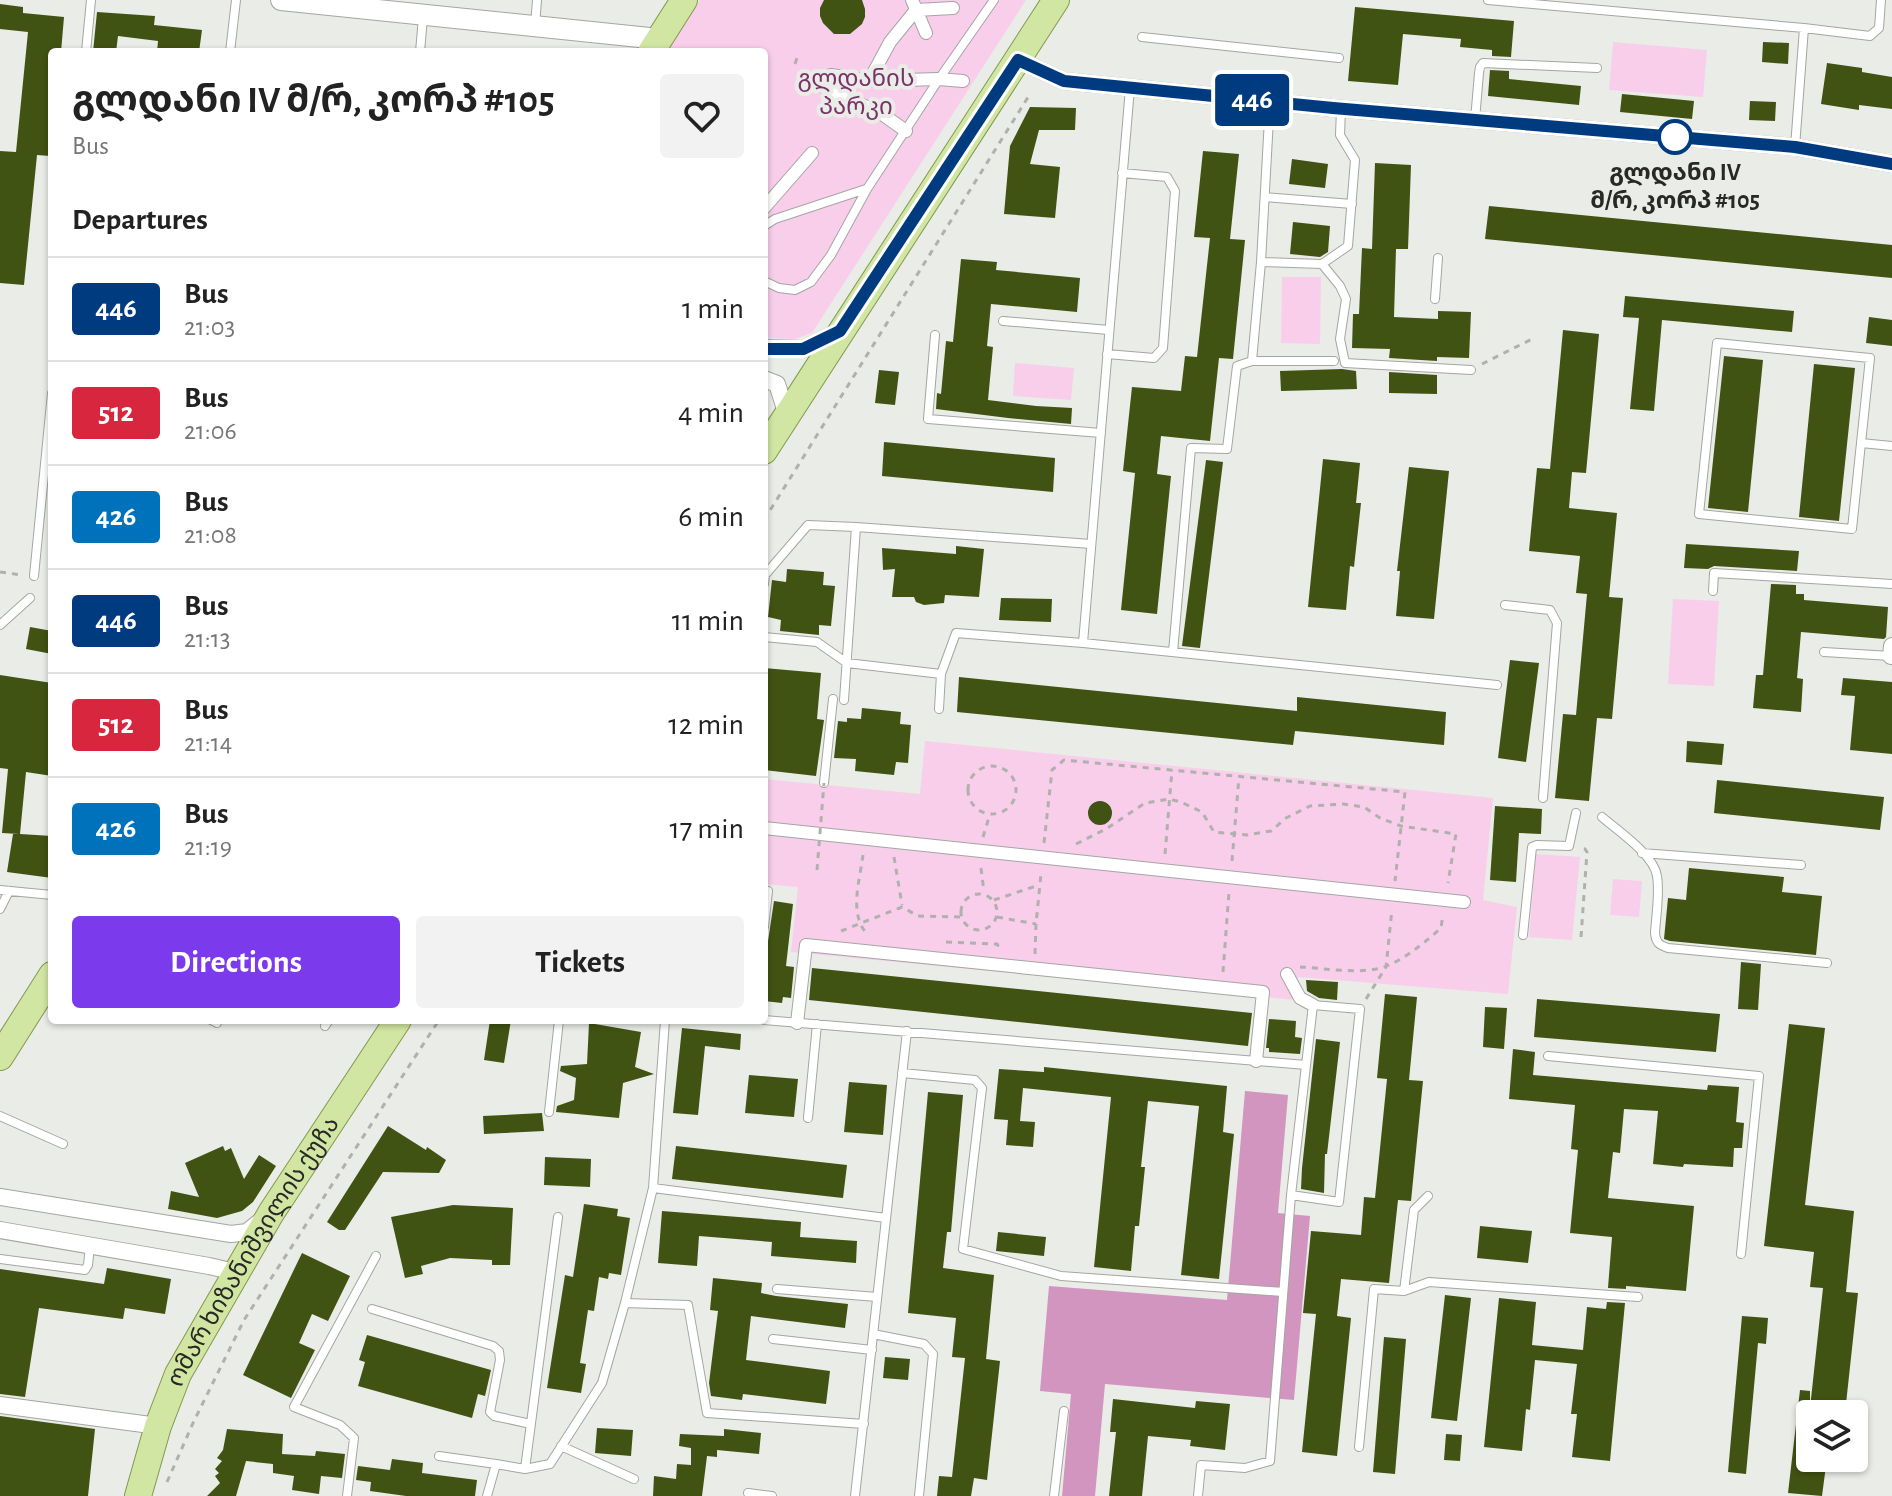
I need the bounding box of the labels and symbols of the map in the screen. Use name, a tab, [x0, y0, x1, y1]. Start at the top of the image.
park label: გლდანის პარკი	[798, 67, 914, 120]
line badge: 446	[1206, 74, 1298, 126]
marker: გლდანი IV მ/რ, კორპ #105	[1658, 120, 1692, 154]
place label: გლდანი IV მ/რ, კორპ #105	[1590, 161, 1760, 214]
street label: ომარ ხიზანიშვილის ქუჩა	[163, 1113, 344, 1390]

